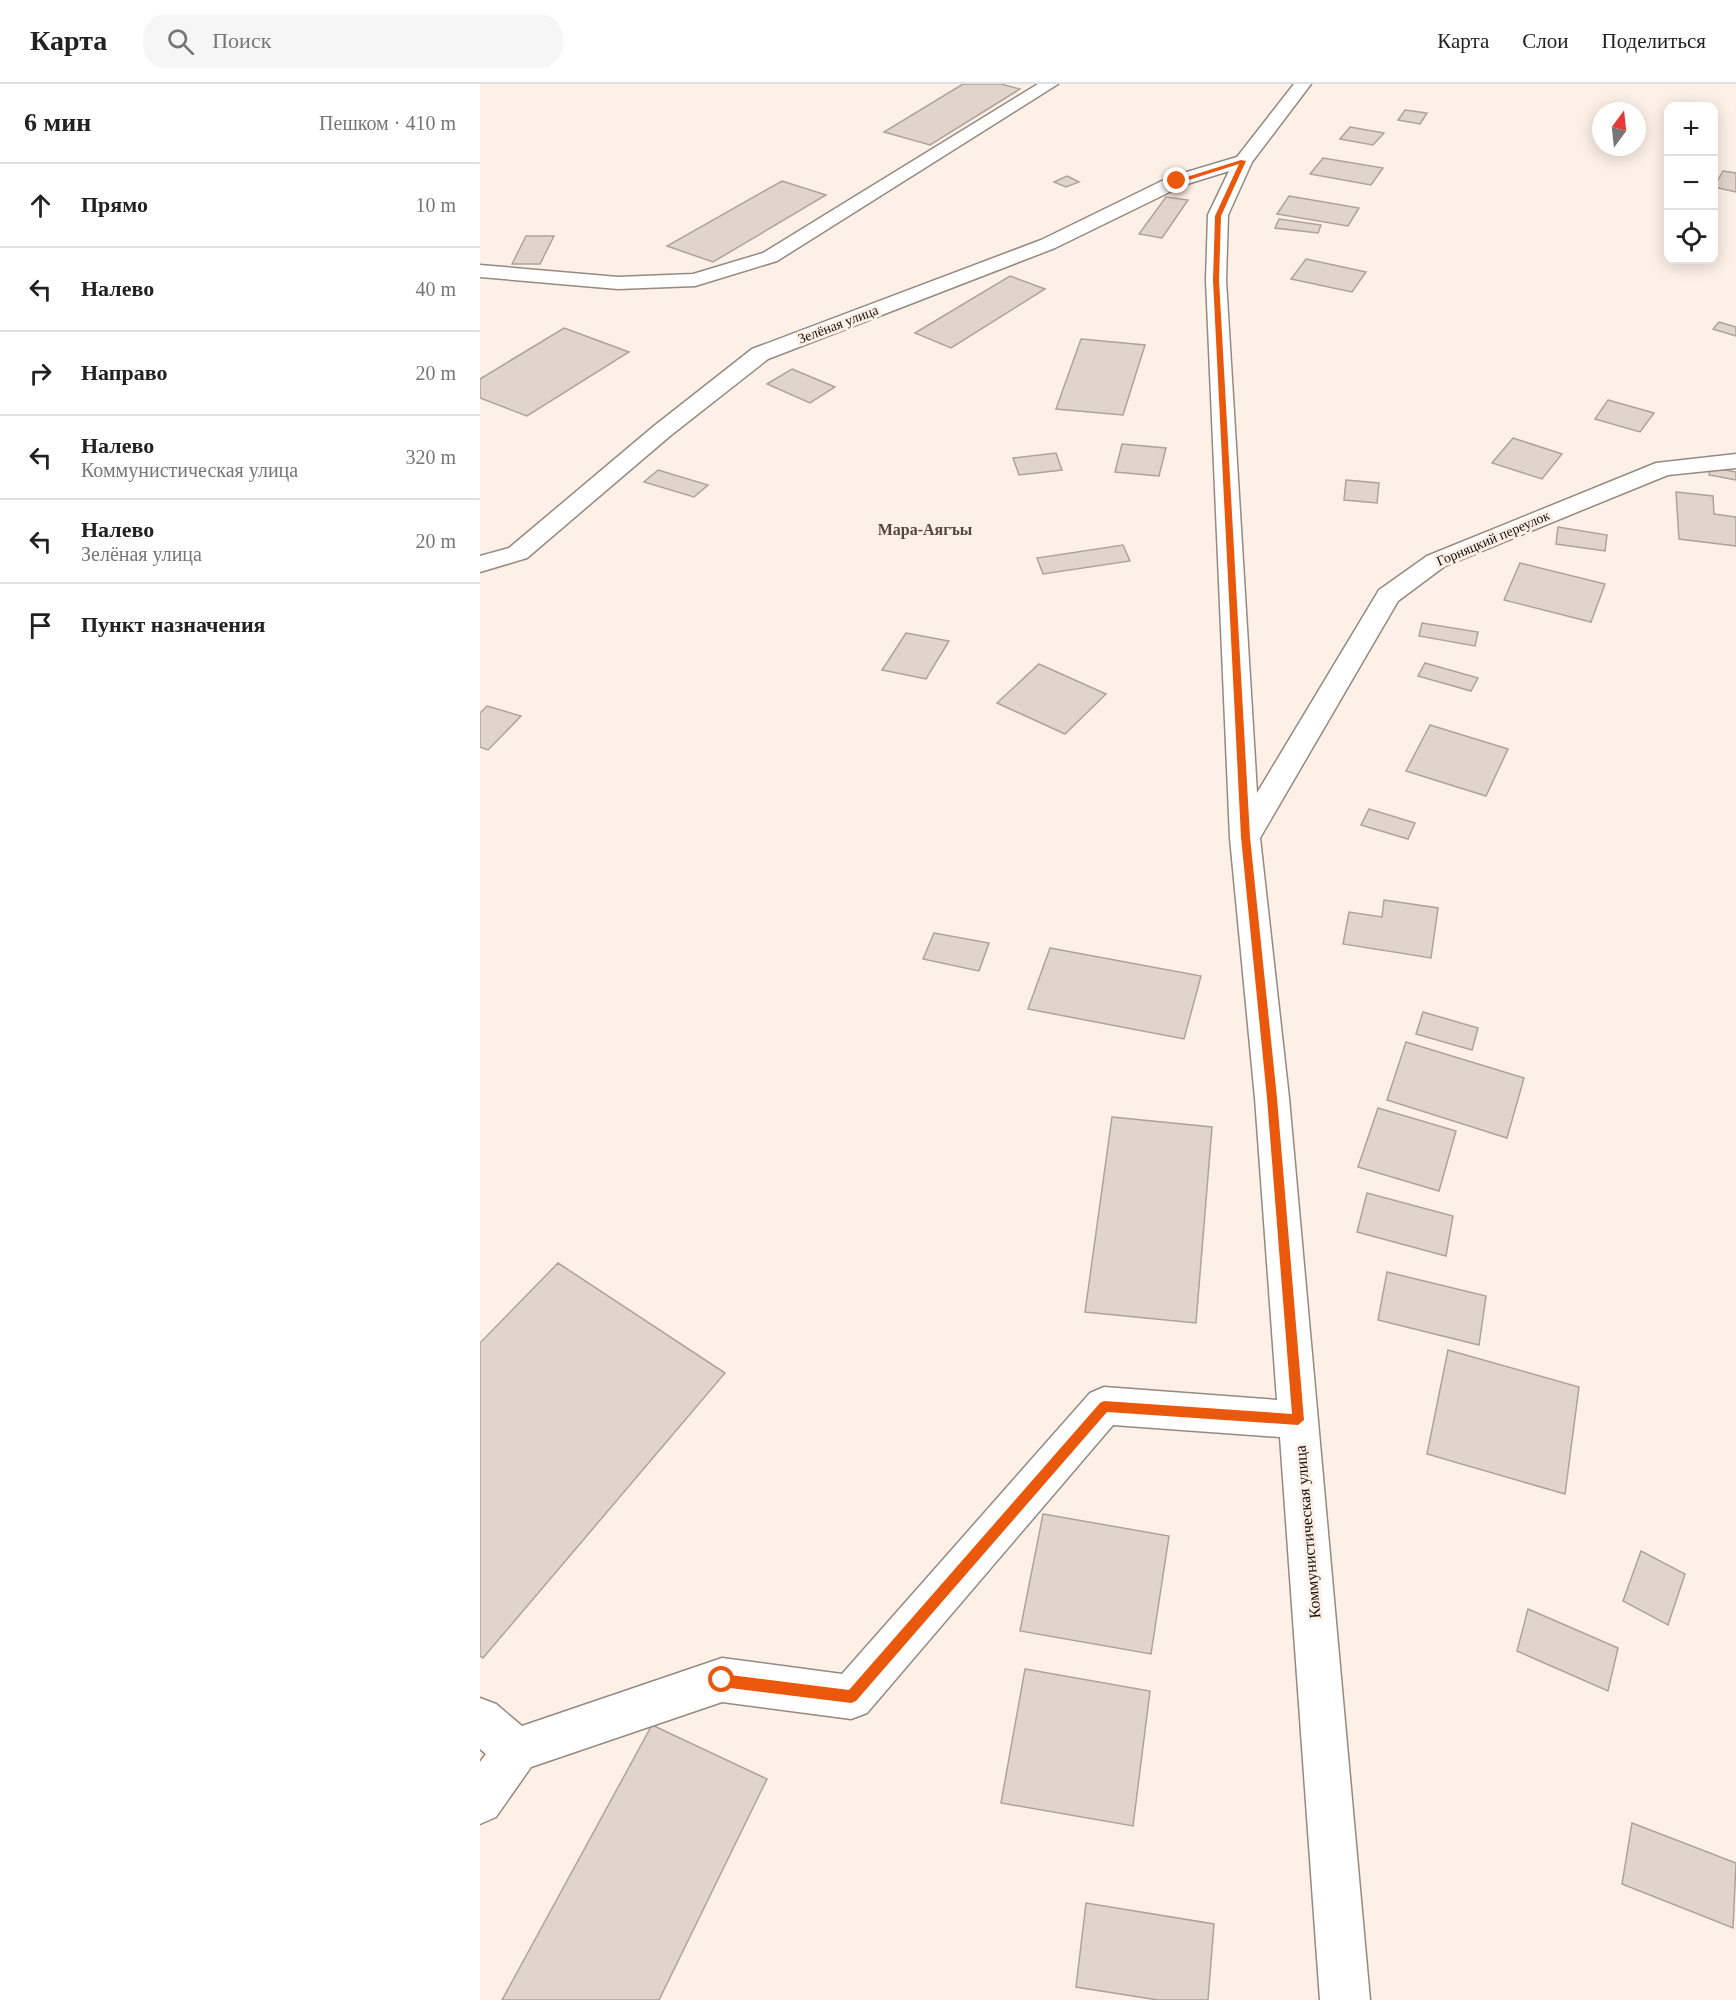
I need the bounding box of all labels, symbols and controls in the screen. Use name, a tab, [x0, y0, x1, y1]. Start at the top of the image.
search box	[143, 14, 563, 68]
text: Карта	[30, 25, 107, 56]
icon: search	[164, 25, 197, 58]
text: Поиск	[212, 28, 271, 53]
text: Карта	[1437, 29, 1489, 53]
text: Слои	[1522, 29, 1568, 53]
text: Поделиться	[1601, 29, 1706, 53]
north arrow	[1592, 102, 1646, 156]
map controls	[1664, 102, 1718, 264]
button: +	[1664, 102, 1718, 156]
text: 6 мин	[24, 108, 91, 137]
text: Пешком · 410 m	[319, 112, 456, 134]
button: −	[1664, 156, 1718, 210]
route end	[1163, 167, 1189, 193]
icon: ahead	[24, 189, 57, 222]
text: Прямо	[81, 192, 148, 217]
text: 10 m	[415, 194, 456, 216]
button: locate	[1664, 210, 1718, 264]
icon: left	[24, 273, 57, 306]
text: Налево	[81, 276, 154, 301]
text: 40 m	[415, 278, 456, 300]
street label: Зелёная улица	[796, 302, 881, 347]
icon: right	[24, 357, 57, 390]
text: Направо	[81, 360, 167, 385]
text: 20 m	[415, 362, 456, 384]
text: Налево	[81, 433, 154, 458]
icon: left	[24, 441, 57, 474]
text: 320 m	[405, 446, 456, 468]
text: Коммунистическая улица	[81, 459, 298, 481]
street label: Горняцкий переулок	[1434, 508, 1552, 569]
text: Налево	[81, 517, 154, 542]
district label: Мара-Аягъы	[878, 521, 973, 539]
icon: left	[24, 525, 57, 558]
text: 20 m	[415, 530, 456, 552]
text: Зелёная улица	[81, 543, 202, 565]
icon: arrive	[24, 609, 57, 642]
text: Пункт назначения	[81, 612, 266, 637]
street label: Коммунистическая улица	[1291, 1445, 1325, 1619]
route start	[708, 1666, 734, 1692]

